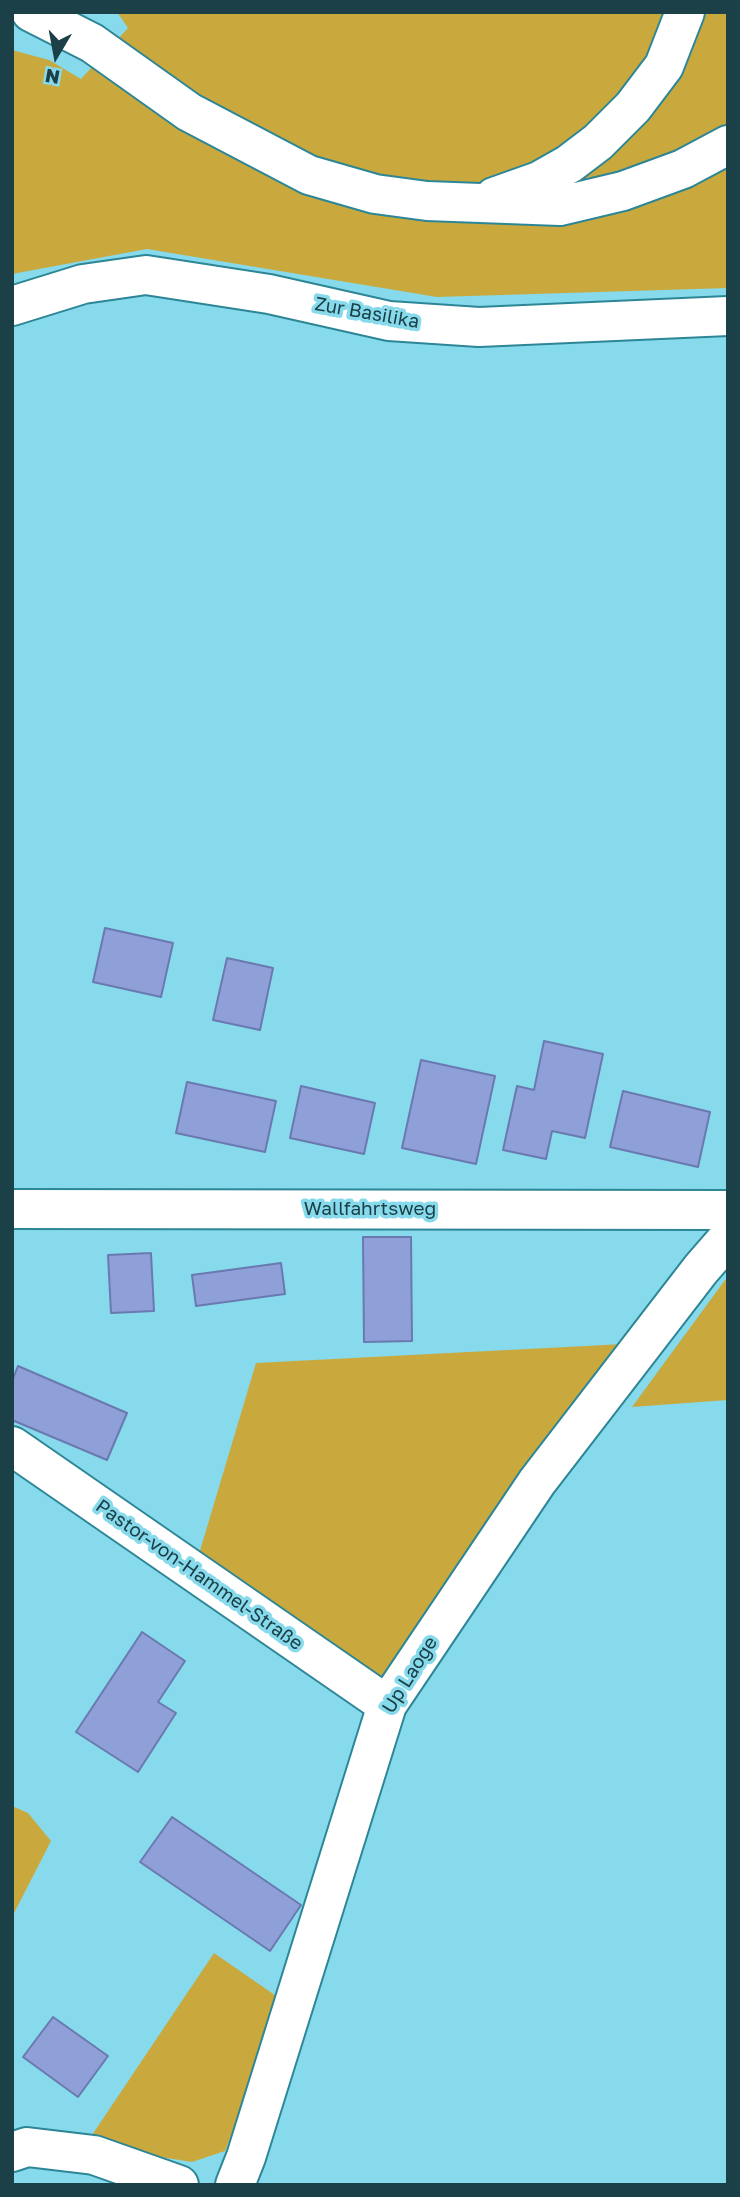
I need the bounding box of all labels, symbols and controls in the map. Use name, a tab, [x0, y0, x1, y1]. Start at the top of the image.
north arrow	[21, 21, 91, 91]
text: N	[43, 65, 61, 90]
street label: Zur Basilika	[313, 293, 421, 333]
street label: Wallfahrtsweg	[304, 1198, 436, 1220]
street label: Pastor-von-Hammel-Straße	[91, 1495, 307, 1655]
street label: Up Laoge	[378, 1632, 442, 1718]

